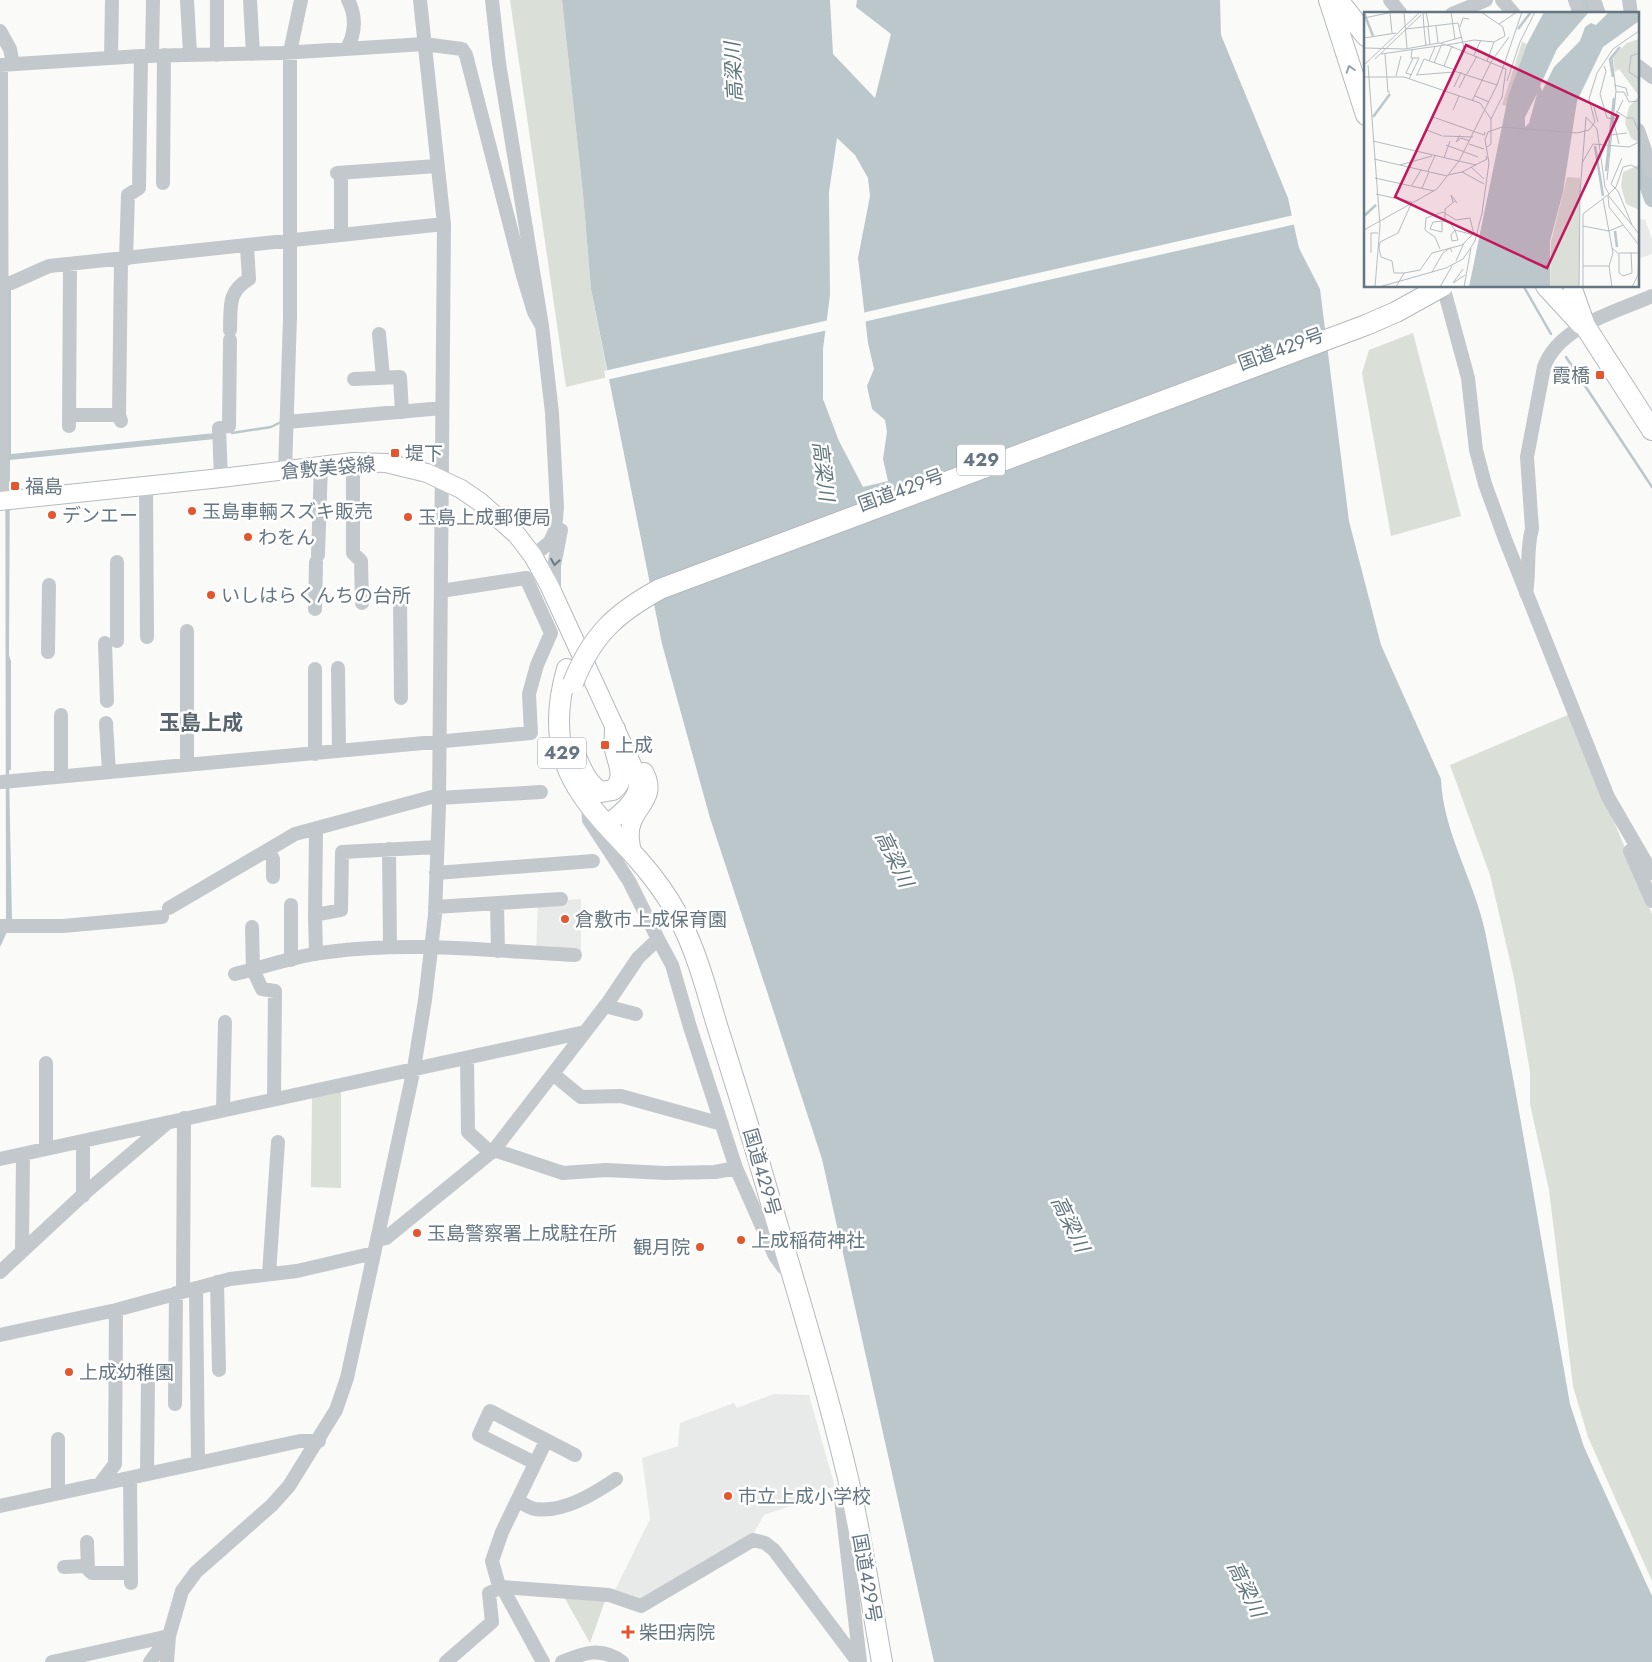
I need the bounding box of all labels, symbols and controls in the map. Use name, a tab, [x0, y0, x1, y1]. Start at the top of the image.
inset map	[1364, 12, 1640, 288]
water label: 高梁川	[718, 39, 750, 103]
one-way arrow	[1346, 65, 1356, 74]
street label: 国道429号	[1234, 321, 1328, 377]
place label: 霞橋	[1552, 362, 1590, 389]
marker: 霞橋	[1594, 369, 1606, 381]
water label: 高梁川	[805, 439, 841, 505]
place label: 堤下	[405, 440, 443, 467]
road number: 429	[957, 444, 1005, 476]
marker: 堤下	[389, 447, 401, 459]
street label: 倉敷美袋線	[279, 450, 377, 486]
street label: 国道429号	[854, 462, 948, 518]
place label: 福島	[25, 473, 63, 500]
marker: 福島	[9, 480, 21, 492]
place label: 玉島車輛スズキ販売	[202, 498, 373, 525]
place label: デンエー	[62, 502, 138, 529]
place label: 玉島上成郵便局	[418, 504, 551, 531]
marker: 玉島車輛スズキ販売	[186, 505, 198, 517]
marker: デンエー	[46, 509, 58, 521]
marker: 玉島上成郵便局	[402, 511, 414, 523]
place label: わをん	[258, 524, 315, 551]
marker: わをん	[242, 531, 254, 543]
one-way arrow	[551, 558, 561, 567]
place label: いしはらくんちの台所	[221, 582, 411, 609]
marker: いしはらくんちの台所	[205, 589, 217, 601]
district label: 玉島上成	[159, 708, 243, 738]
place label: 上成	[615, 732, 653, 759]
road number: 429	[538, 738, 586, 768]
marker: 上成	[599, 739, 611, 751]
water label: 高梁川	[868, 826, 921, 894]
place label: 倉敷市上成保育園	[575, 906, 727, 933]
marker: 倉敷市上成保育園	[559, 913, 571, 925]
street label: 国道429号	[737, 1125, 787, 1219]
water label: 高梁川	[1044, 1191, 1097, 1259]
place label: 玉島警察署上成駐在所	[427, 1220, 617, 1247]
marker: 玉島警察署上成駐在所	[411, 1227, 423, 1239]
place label: 上成稲荷神社	[751, 1227, 865, 1254]
place label: 観月院	[633, 1234, 690, 1261]
marker: 上成稲荷神社	[735, 1234, 747, 1246]
marker: 観月院	[694, 1241, 706, 1253]
place label: 上成幼稚園	[79, 1359, 174, 1386]
marker: 上成幼稚園	[63, 1366, 75, 1378]
place label: 市立上成小学校	[738, 1483, 871, 1510]
marker: 市立上成小学校	[722, 1490, 734, 1502]
street label: 国道429号	[846, 1531, 888, 1625]
water label: 高梁川	[1220, 1556, 1273, 1624]
place label: 柴田病院	[639, 1619, 715, 1646]
marker: 柴田病院	[621, 1625, 635, 1639]

